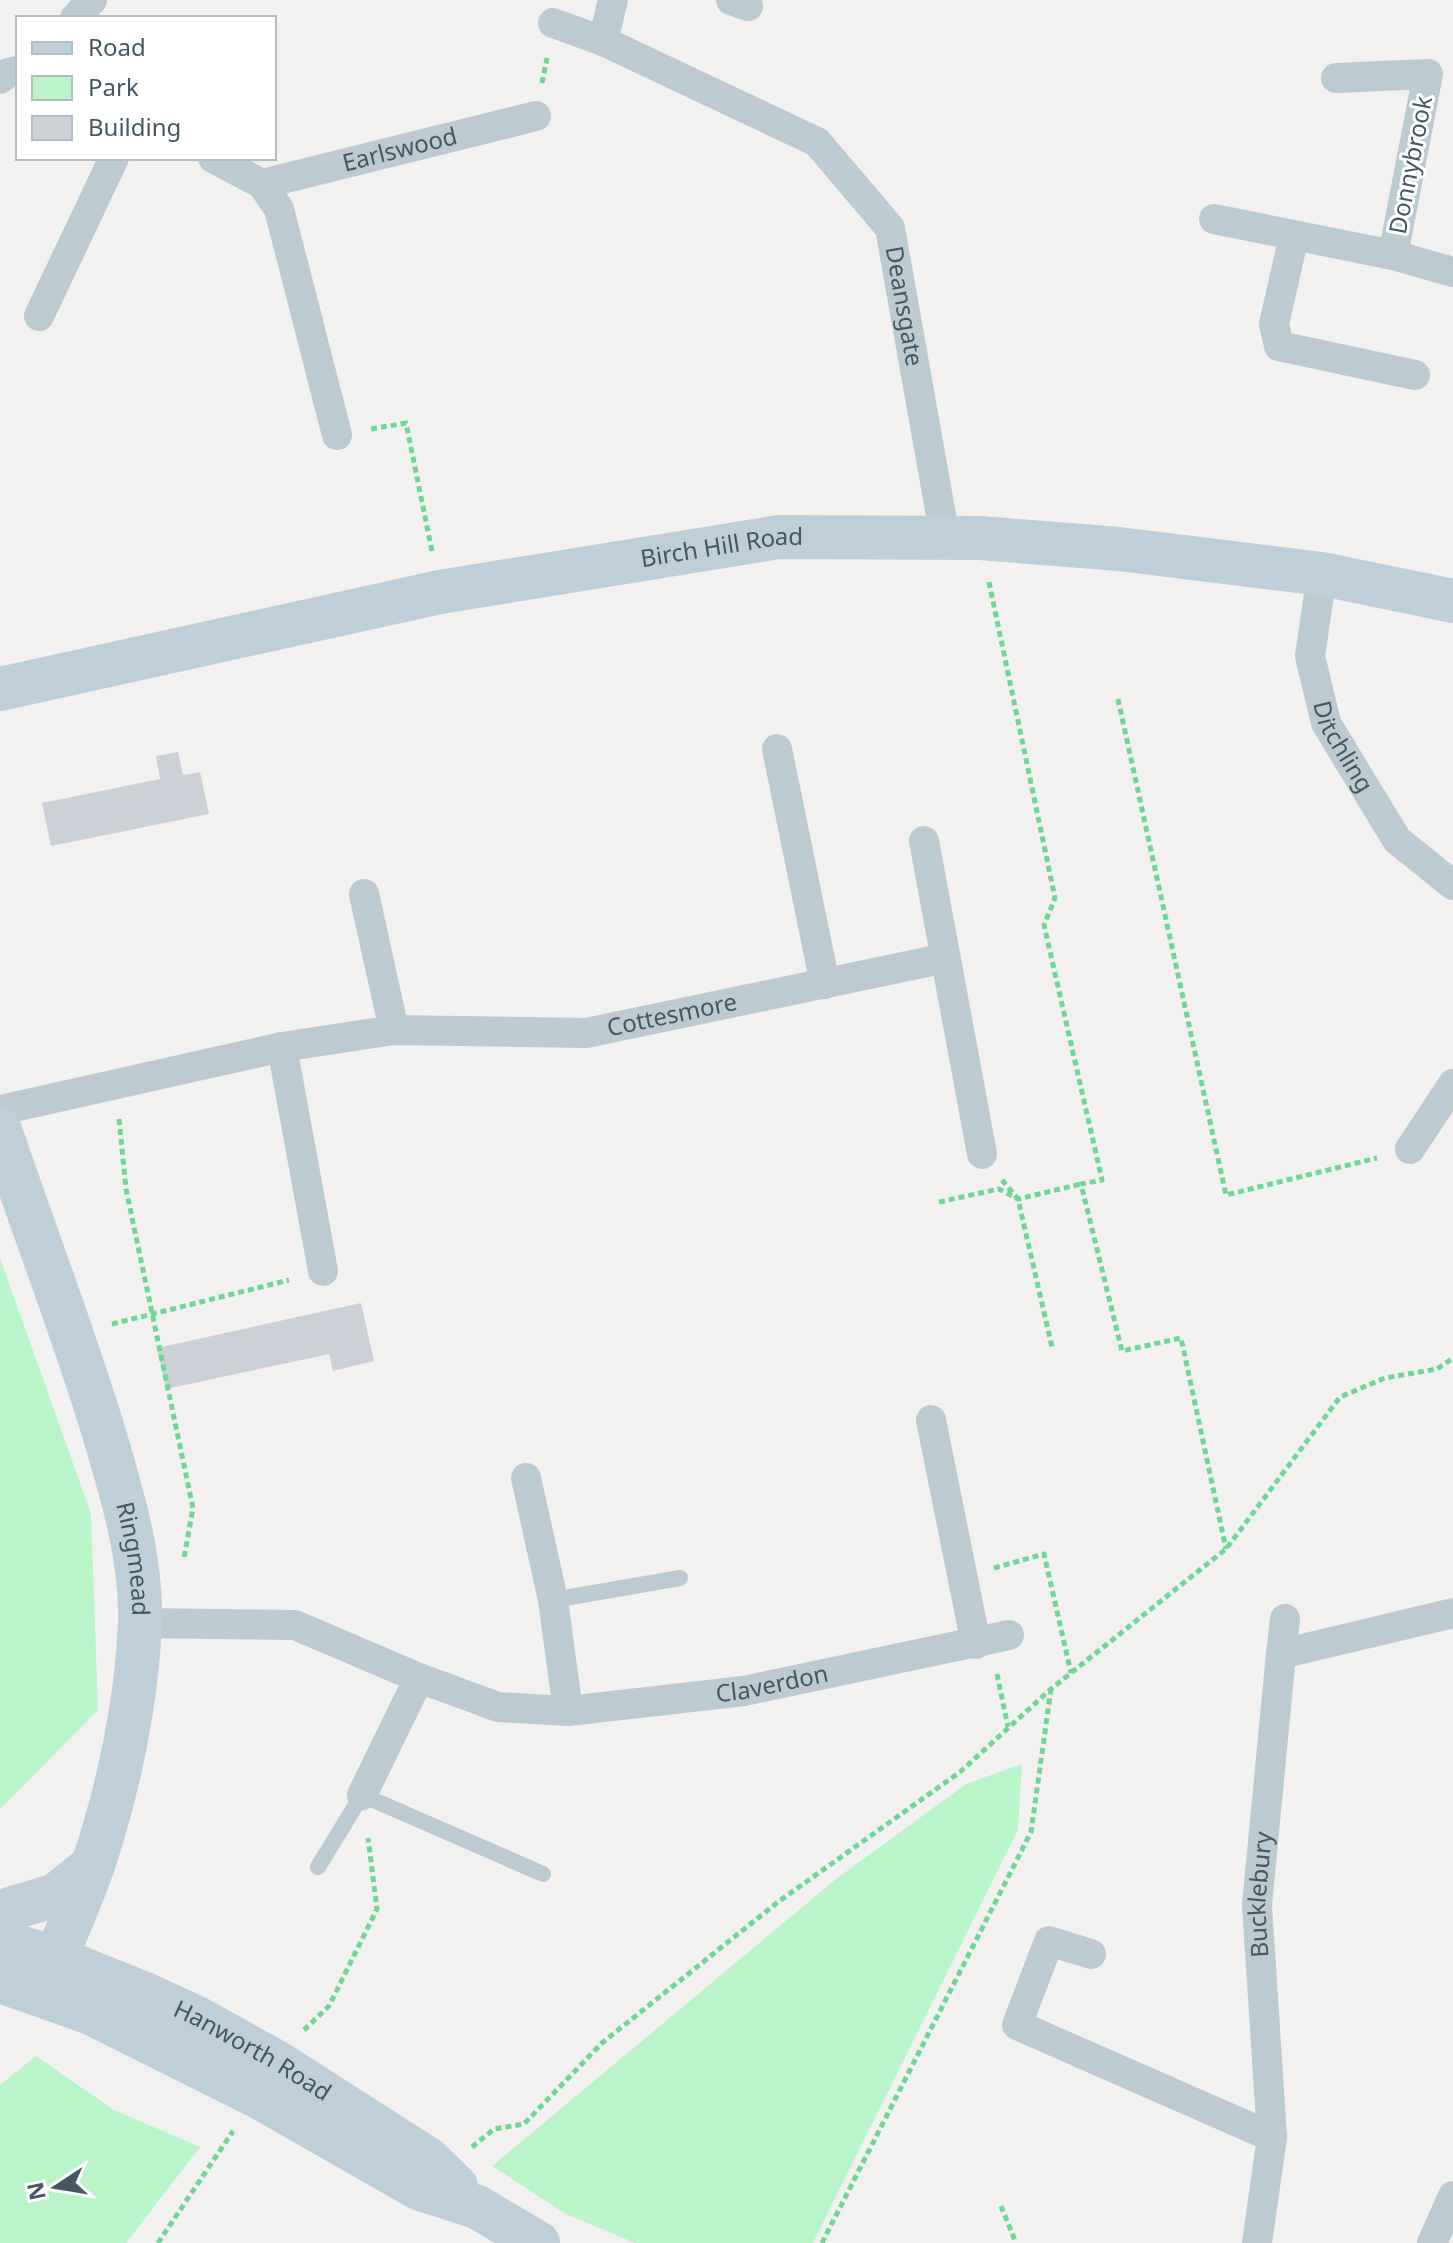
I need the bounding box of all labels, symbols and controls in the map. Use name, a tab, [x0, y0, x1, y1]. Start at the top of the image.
legend	[16, 16, 276, 160]
text: Road	[88, 30, 146, 63]
text: Park	[88, 70, 139, 103]
street label: Donnybrook	[1380, 93, 1439, 237]
text: Building	[88, 110, 181, 143]
street label: Earlswood	[339, 118, 460, 178]
street label: Deansgate	[879, 243, 932, 369]
street label: Birch Hill Road	[638, 519, 803, 574]
street label: Ditchling	[1306, 697, 1382, 798]
street label: Cottesmore	[604, 984, 740, 1043]
street label: Ringmead	[109, 1498, 158, 1616]
street label: Claverdon	[714, 1656, 831, 1709]
street label: Bucklebury	[1239, 1829, 1279, 1959]
street label: Hanworth Road	[169, 1992, 338, 2108]
north arrow	[16, 2147, 96, 2227]
text: N	[19, 2179, 52, 2203]

